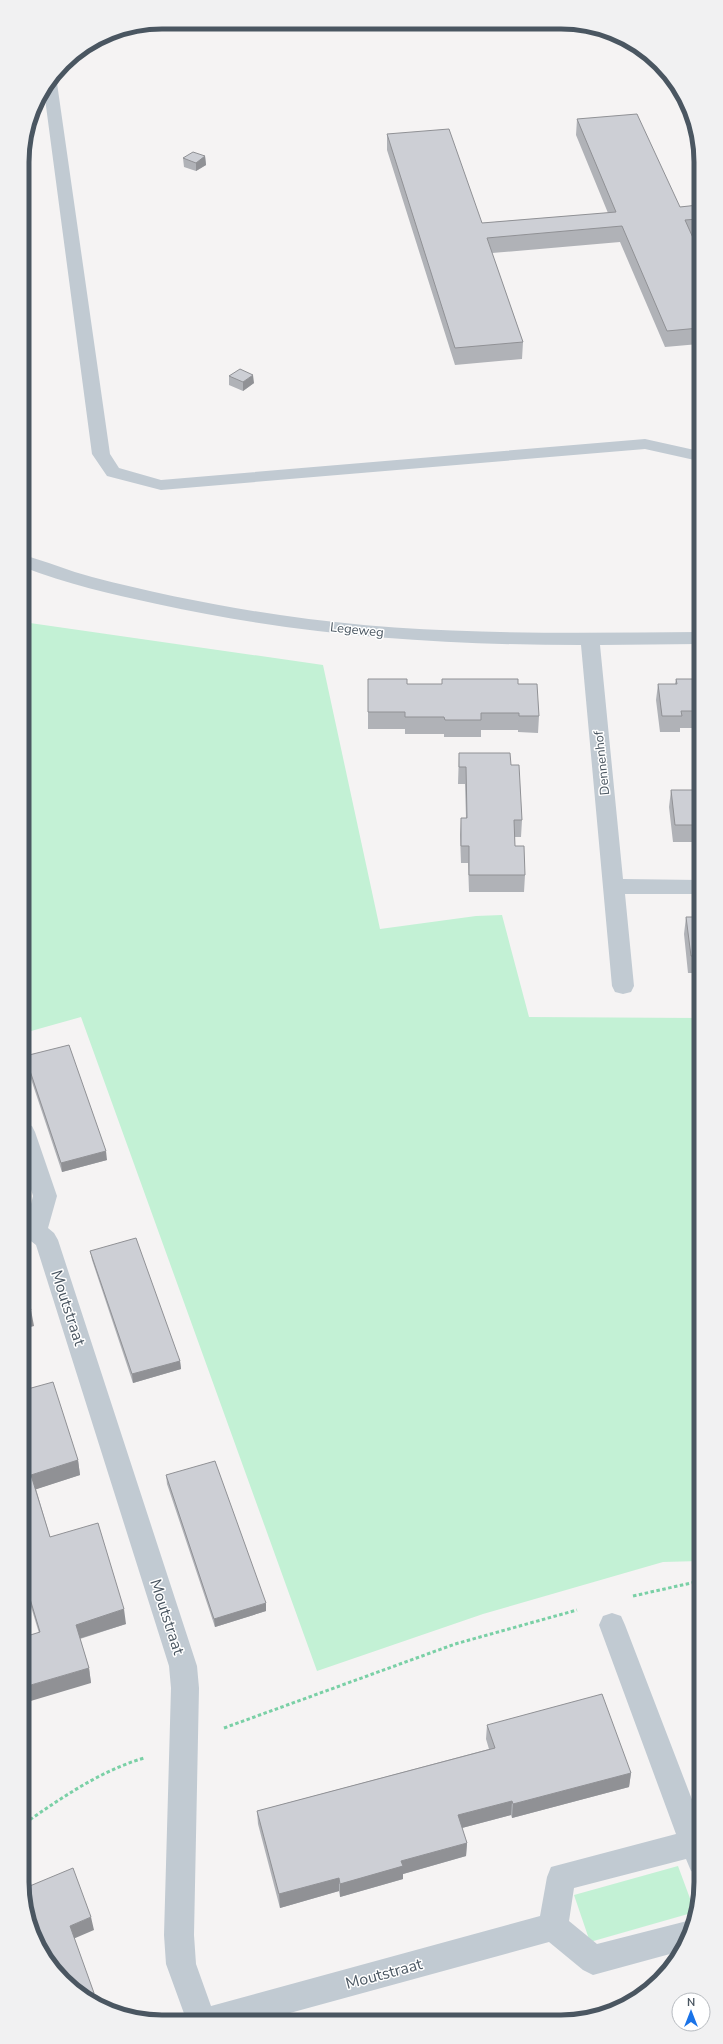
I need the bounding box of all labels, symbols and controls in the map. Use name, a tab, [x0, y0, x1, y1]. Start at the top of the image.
street label: Legeweg	[329, 618, 385, 642]
street label: Dennenhof	[590, 729, 614, 796]
street label: Moutstraat	[45, 1267, 91, 1349]
street label: Moutstraat	[144, 1576, 190, 1658]
street label: Moutstraat	[343, 1953, 425, 1995]
north arrow	[671, 1992, 711, 2032]
text: N	[687, 1995, 695, 2010]

